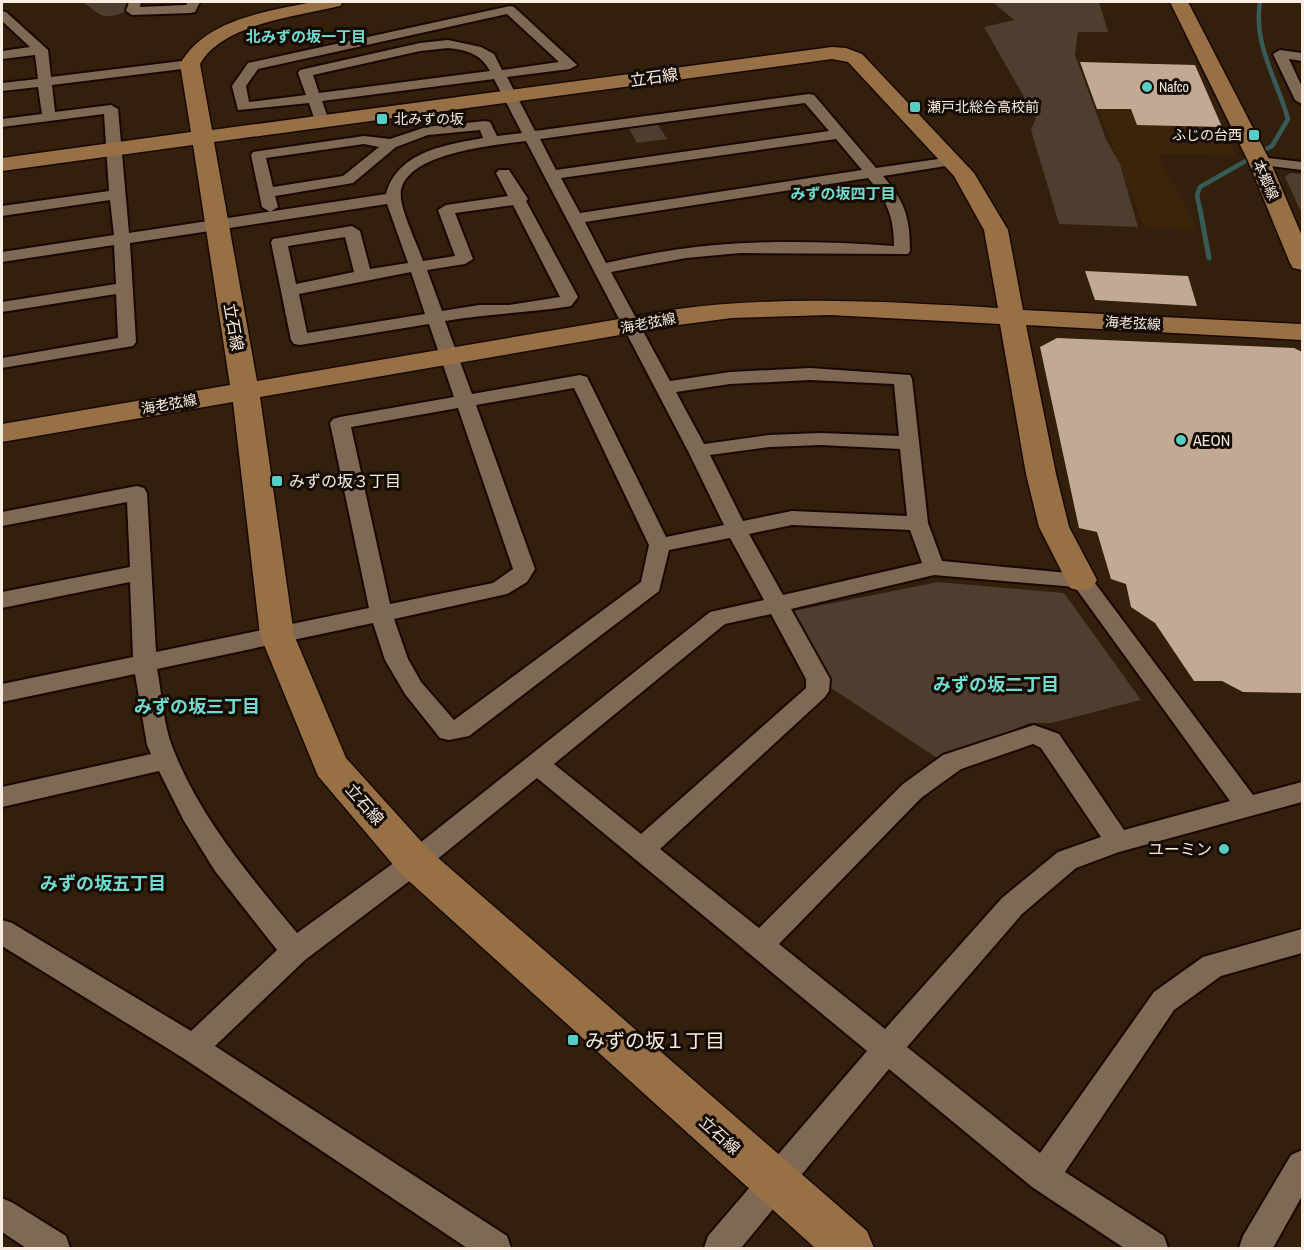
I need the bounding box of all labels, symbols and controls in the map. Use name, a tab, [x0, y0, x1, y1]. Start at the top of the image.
district label: 北みずの坂一丁目	[246, 26, 366, 47]
street label: 立石線	[629, 63, 679, 91]
place label: Nafco	[1159, 78, 1189, 96]
marker: Nafco	[1140, 80, 1154, 94]
place label: 瀬戸北総合高校前	[927, 98, 1039, 116]
marker: 瀬戸北総合高校前	[908, 100, 922, 114]
place label: 北みずの坂	[394, 110, 464, 128]
marker: 北みずの坂	[375, 112, 389, 126]
place label: ふじの台西	[1172, 126, 1242, 144]
marker: ふじの台西	[1247, 128, 1261, 142]
street label: 本郷線	[1249, 157, 1283, 203]
district label: みずの坂四丁目	[790, 183, 896, 204]
street label: 立石線	[219, 301, 249, 353]
street label: 海老弦線	[619, 309, 677, 337]
street label: 海老弦線	[1105, 313, 1161, 333]
street label: 海老弦線	[140, 390, 198, 418]
place label: AEON	[1192, 429, 1230, 451]
marker: AEON	[1174, 433, 1188, 447]
place label: みずの坂３丁目	[289, 470, 401, 492]
marker: みずの坂３丁目	[270, 474, 284, 488]
district label: みずの坂二丁目	[933, 672, 1059, 697]
district label: みずの坂三丁目	[134, 694, 260, 719]
street label: 立石線	[341, 779, 389, 829]
place label: ユーミン	[1148, 838, 1212, 860]
marker: ユーミン	[1217, 842, 1231, 856]
district label: みずの坂五丁目	[40, 871, 166, 896]
place label: みずの坂１丁目	[585, 1027, 725, 1054]
marker: みずの坂１丁目	[566, 1033, 580, 1047]
street label: 立石線	[695, 1111, 745, 1159]

